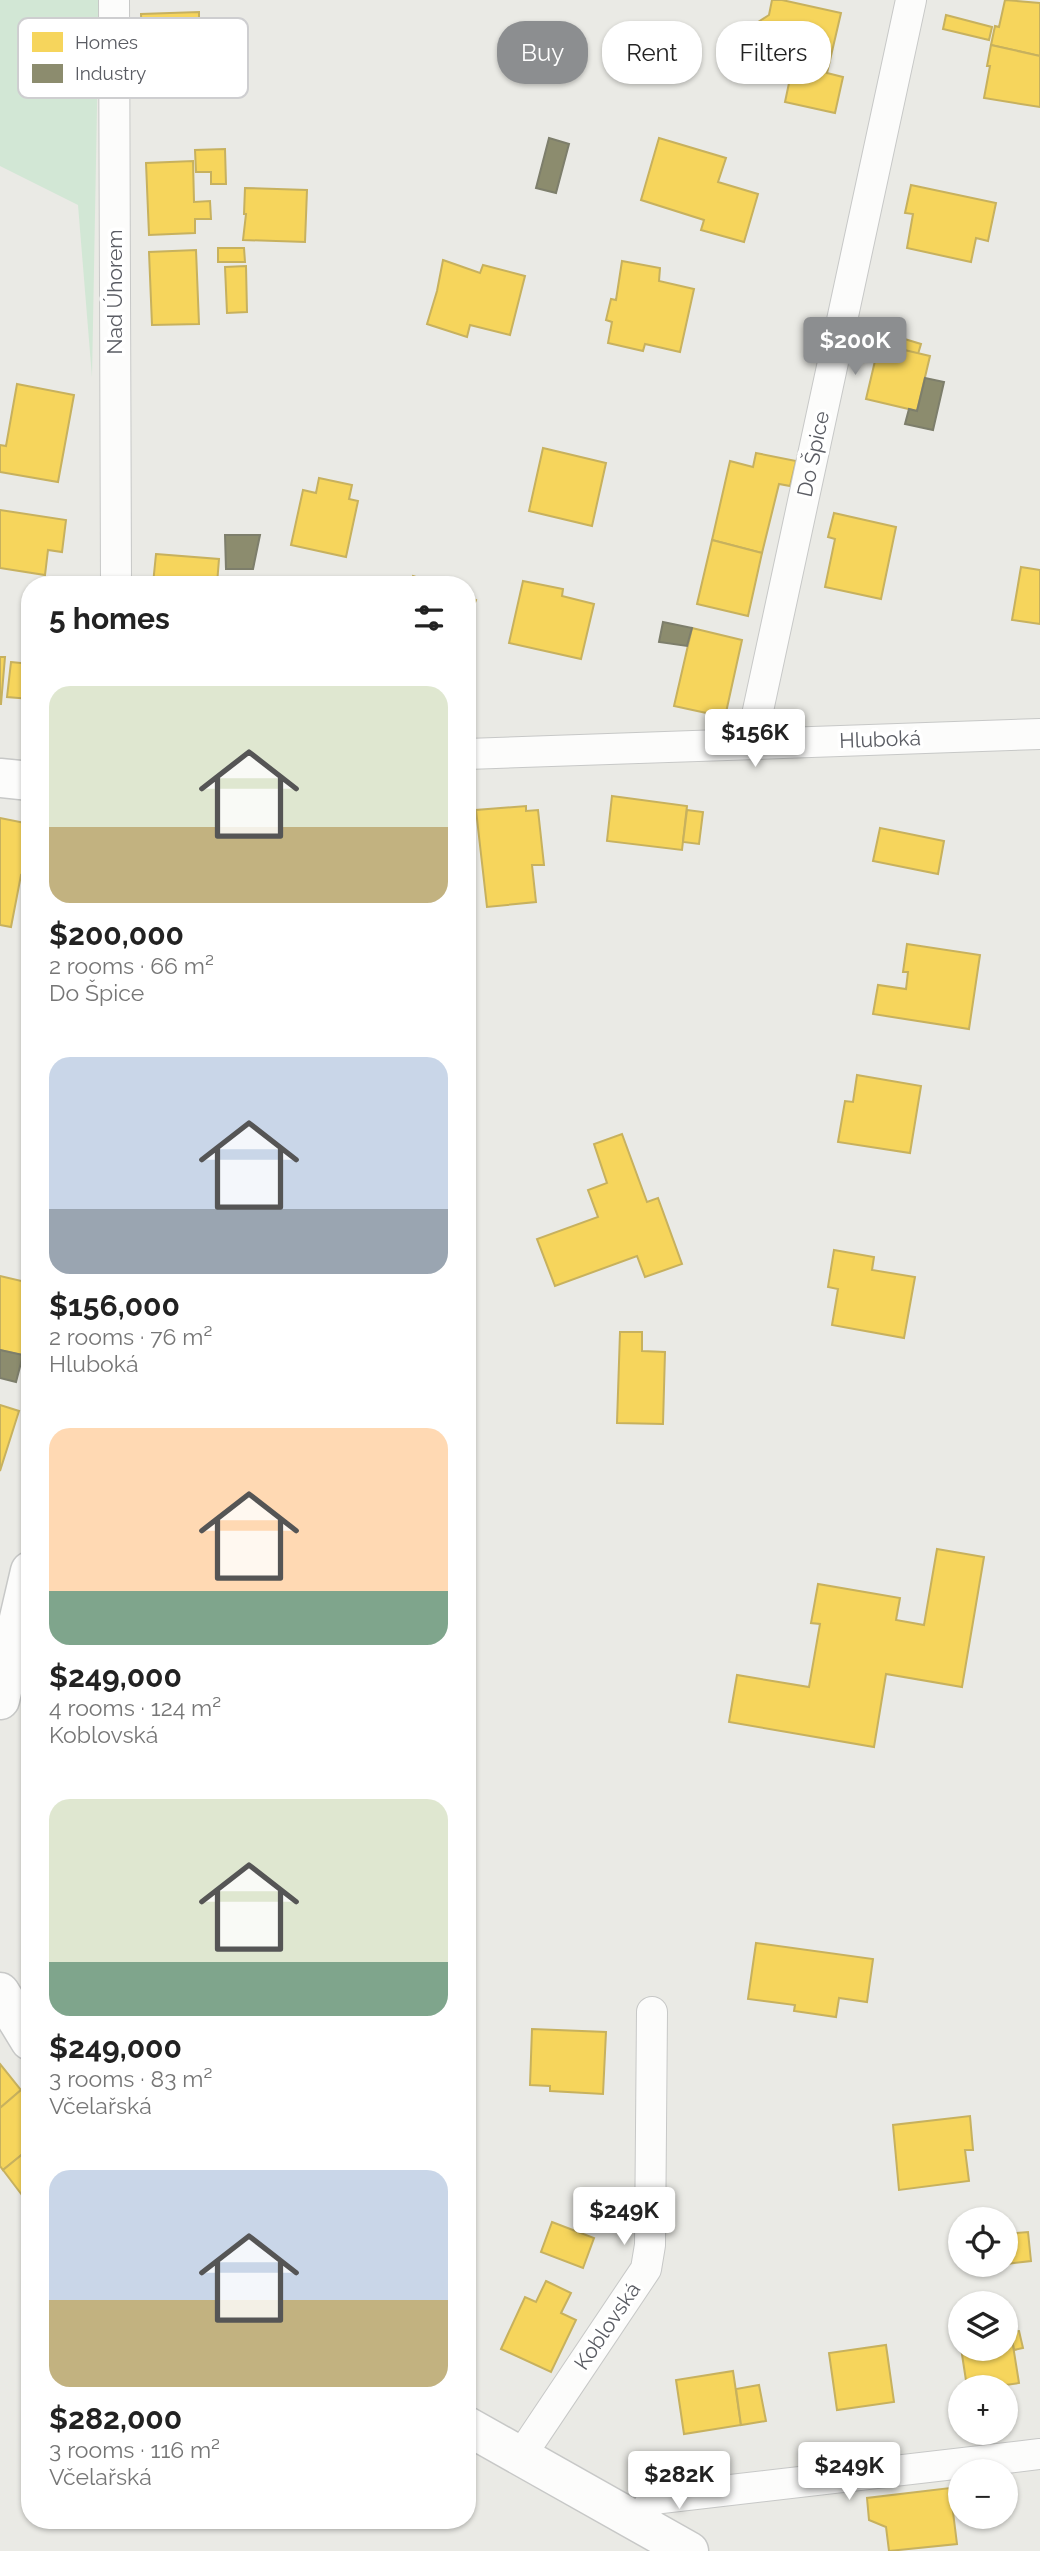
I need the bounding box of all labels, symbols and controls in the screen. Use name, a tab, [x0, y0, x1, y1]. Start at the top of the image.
legend	[18, 18, 248, 98]
chip: Buy	[497, 21, 588, 84]
chip: Rent	[602, 21, 702, 84]
chip: Filters	[716, 21, 831, 84]
text: Homes	[75, 31, 138, 53]
text: Industry	[75, 62, 146, 84]
street label: Nad Úhorem	[102, 229, 127, 355]
pin: $200K	[806, 318, 904, 377]
text: $200K	[819, 326, 891, 353]
street label: Do Špice	[792, 409, 834, 499]
icon: filters	[410, 599, 448, 637]
text: 5 homes	[49, 601, 170, 636]
pin: $156K	[706, 710, 804, 769]
text: $156K	[721, 718, 789, 745]
street label: Hluboká	[839, 725, 921, 753]
icon: home	[186, 731, 312, 857]
text: $200,000	[49, 917, 184, 952]
text: 2 rooms · 66 m²	[49, 952, 214, 979]
text: Do Špice	[49, 979, 144, 1006]
icon: home	[186, 1102, 312, 1228]
text: $156,000	[49, 1288, 180, 1323]
text: 2 rooms · 76 m²	[49, 1323, 212, 1350]
text: Hluboká	[49, 1350, 138, 1377]
icon: home	[186, 1473, 312, 1599]
text: $249,000	[49, 1659, 182, 1694]
text: 4 rooms · 124 m²	[49, 1694, 221, 1721]
text: Koblovská	[49, 1721, 158, 1748]
icon: home	[186, 1844, 312, 1970]
text: $249,000	[49, 2030, 182, 2065]
text: 3 rooms · 83 m²	[49, 2065, 212, 2092]
text: Včelařská	[49, 2092, 152, 2119]
pin: $249K	[575, 2188, 673, 2247]
text: $249K	[589, 2196, 659, 2223]
map controls	[948, 2207, 1018, 2529]
button: locate	[948, 2207, 1018, 2277]
icon: home	[186, 2215, 312, 2341]
street label: Koblovská	[569, 2278, 645, 2374]
button: layers	[948, 2291, 1018, 2361]
button: +	[948, 2375, 1018, 2445]
text: $282,000	[49, 2401, 182, 2436]
text: 3 rooms · 116 m²	[49, 2436, 220, 2463]
pin: $249K	[800, 2442, 898, 2502]
text: $249K	[814, 2451, 884, 2478]
pin: $282K	[630, 2452, 728, 2511]
button: −	[948, 2459, 1018, 2529]
text: $282K	[644, 2460, 714, 2487]
text: Včelařská	[49, 2463, 152, 2490]

